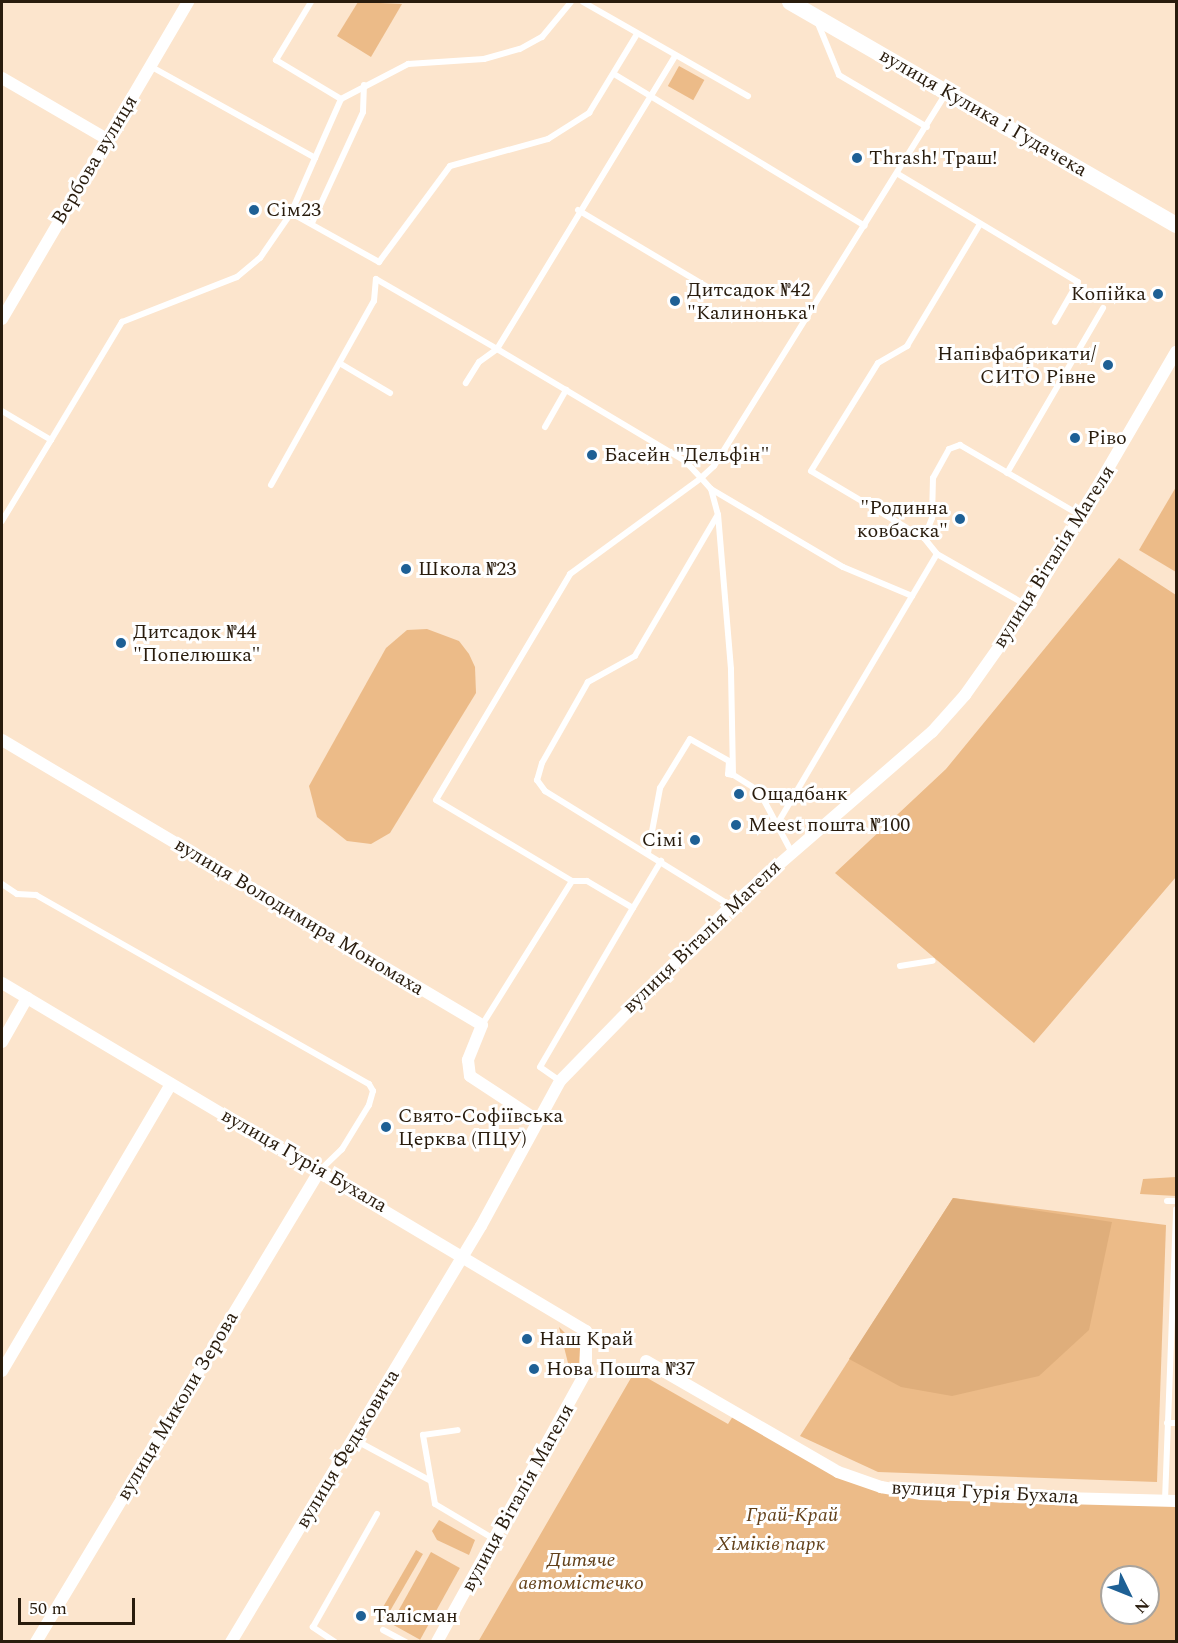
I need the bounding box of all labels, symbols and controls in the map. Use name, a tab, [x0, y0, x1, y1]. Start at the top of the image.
street label: вулиця Кулика і Гудачека	[875, 44, 1091, 182]
street label: Вербова вулиця	[47, 91, 143, 229]
place label: Thrash! Траш!	[869, 146, 997, 170]
marker: Thrash! Траш!	[850, 151, 864, 165]
place label: Сім23	[266, 198, 321, 222]
marker: Сім23	[247, 203, 261, 217]
place label: Дитсадок №42 "Калинонька"	[687, 278, 816, 325]
place label: Копійка	[1071, 282, 1146, 306]
marker: Копійка	[1151, 287, 1165, 301]
marker: Дитсадок №42 "Калинонька"	[668, 294, 682, 308]
place label: Напівфабрикати/ СИТО Рівне	[937, 342, 1096, 389]
marker: Напівфабрикати/ СИТО Рівне	[1101, 358, 1115, 372]
place label: Ріво	[1087, 426, 1127, 450]
marker: Ріво	[1068, 431, 1082, 445]
place label: Басейн "Дельфін"	[604, 443, 770, 467]
marker: Басейн "Дельфін"	[585, 448, 599, 462]
street label: вулиця Віталія Магеля	[988, 461, 1120, 653]
place label: "Родинна ковбаска"	[857, 496, 948, 543]
marker: "Родинна ковбаска"	[953, 512, 967, 526]
place label: Школа №23	[418, 557, 516, 581]
marker: Школа №23	[399, 562, 413, 576]
place label: Дитсадок №44 "Попелюшка"	[133, 620, 260, 667]
marker: Дитсадок №44 "Попелюшка"	[114, 636, 128, 650]
place label: Ощадбанк	[751, 782, 848, 806]
marker: Ощадбанк	[732, 787, 746, 801]
place label: Meest пошта №100	[748, 813, 910, 837]
marker: Meest пошта №100	[729, 818, 743, 832]
place label: Сімі	[642, 828, 683, 852]
street label: вулиця Володимира Мономаха	[170, 833, 428, 1001]
marker: Сімі	[688, 833, 702, 847]
street label: вулиця Віталія Магеля	[618, 855, 786, 1019]
street label: вулиця Гурія Бухала	[217, 1104, 391, 1218]
place label: Свято-Софіївська Церква (ПЦУ)	[398, 1104, 563, 1151]
marker: Свято-Софіївська Церква (ПЦУ)	[379, 1120, 393, 1134]
street label: вулиця Миколи Зерова	[112, 1307, 244, 1505]
place label: Наш Край	[539, 1327, 634, 1351]
marker: Наш Край	[520, 1332, 534, 1346]
place label: Нова Пошта №37	[546, 1357, 695, 1381]
marker: Нова Пошта №37	[527, 1362, 541, 1376]
street label: вулиця Федьковича	[291, 1365, 405, 1533]
street label: вулиця Віталія Магеля	[456, 1400, 580, 1596]
street label: вулиця Гурія Бухала	[891, 1476, 1079, 1510]
park label: Грай-Край	[746, 1503, 838, 1527]
park label: Хіміків парк	[717, 1532, 825, 1556]
park label: Дитяче автомістечко	[518, 1549, 644, 1596]
north arrow	[1100, 1565, 1160, 1625]
scale bar	[21, 1586, 138, 1624]
text: N	[1128, 1593, 1155, 1619]
text: 50 m	[29, 1595, 67, 1622]
place label: Талісман	[373, 1604, 458, 1628]
marker: Талісман	[354, 1609, 368, 1623]

